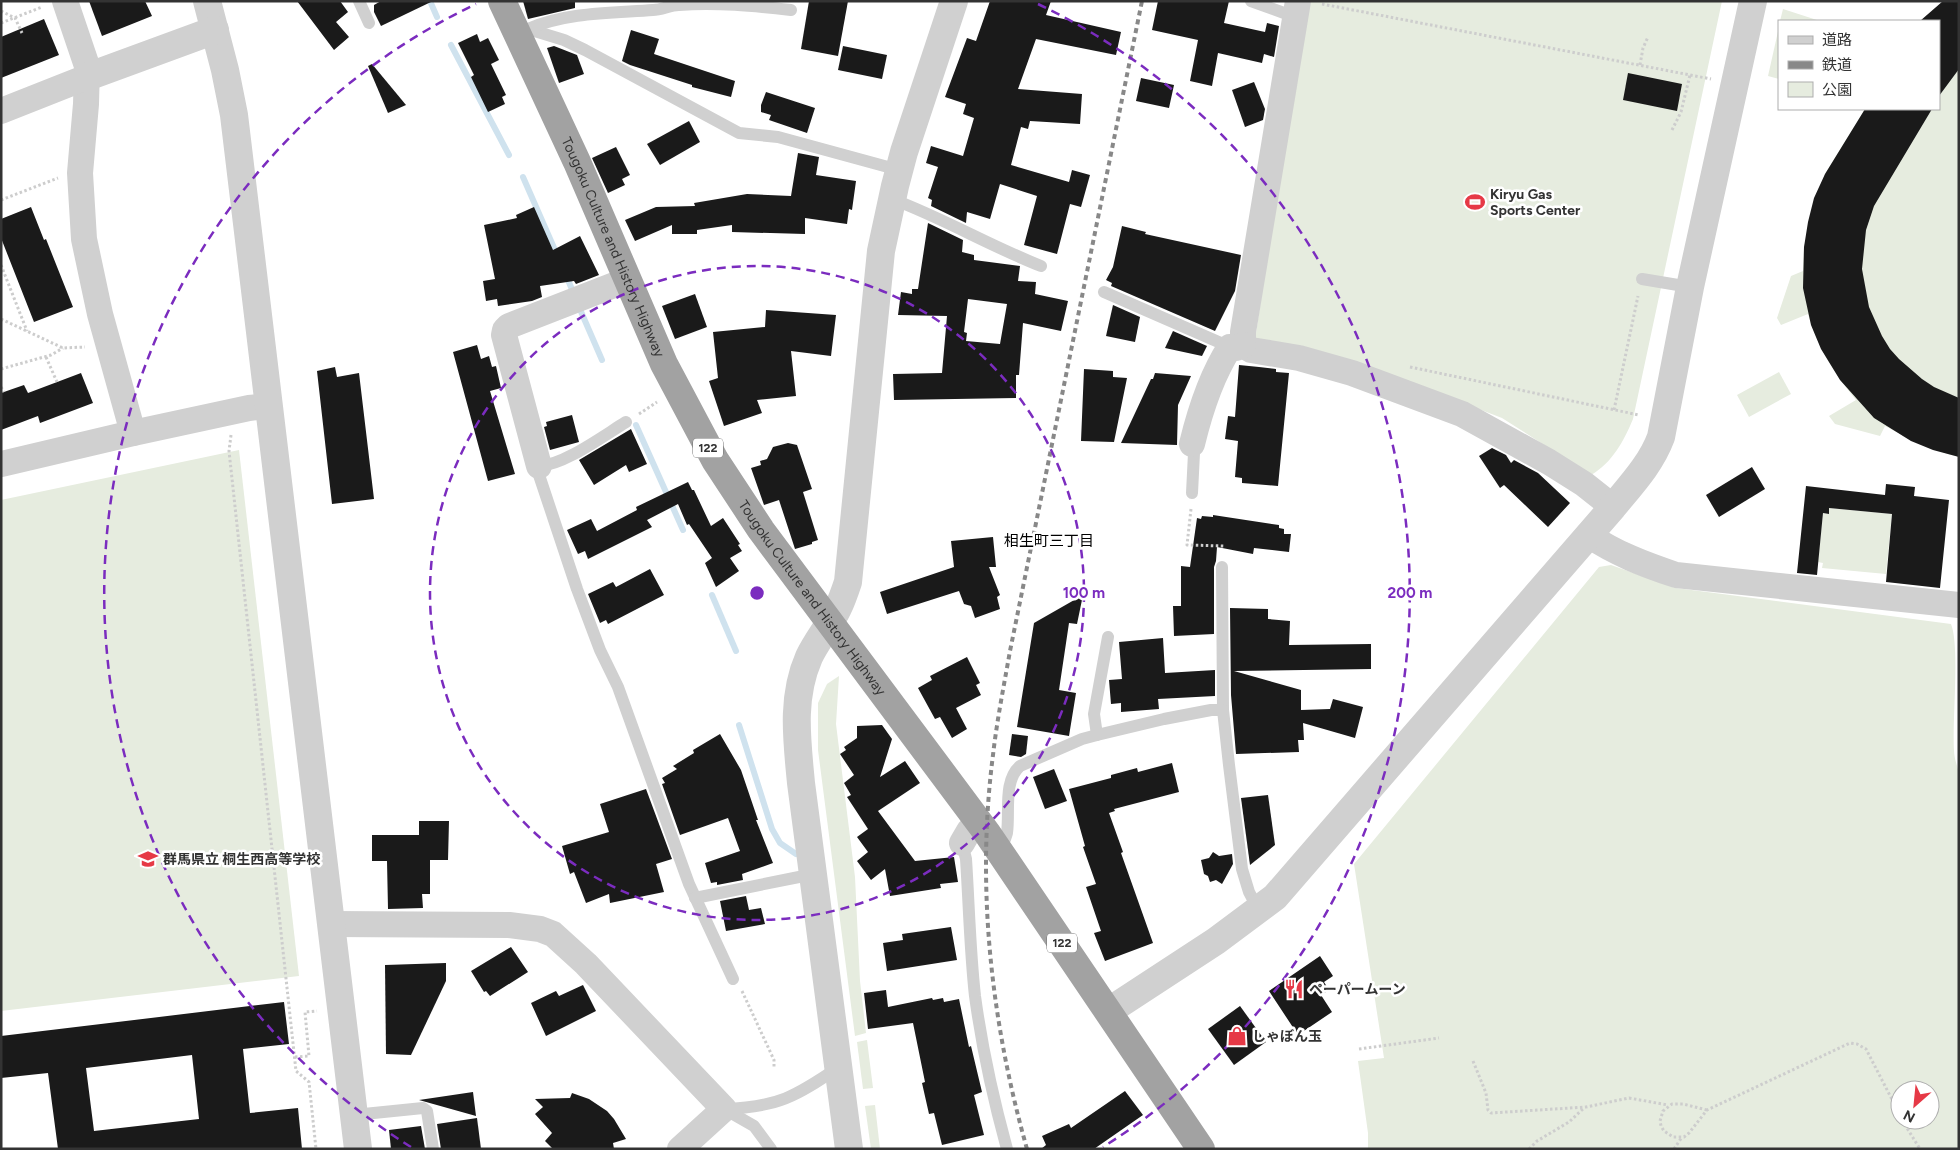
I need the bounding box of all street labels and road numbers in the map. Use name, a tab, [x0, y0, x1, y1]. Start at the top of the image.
street label: Tougoku Culture and History Highway	[558, 134, 669, 360]
road number: 122	[693, 438, 723, 458]
street label: Tougoku Culture and History Highway	[735, 497, 890, 699]
road number: 122	[1047, 934, 1077, 952]

